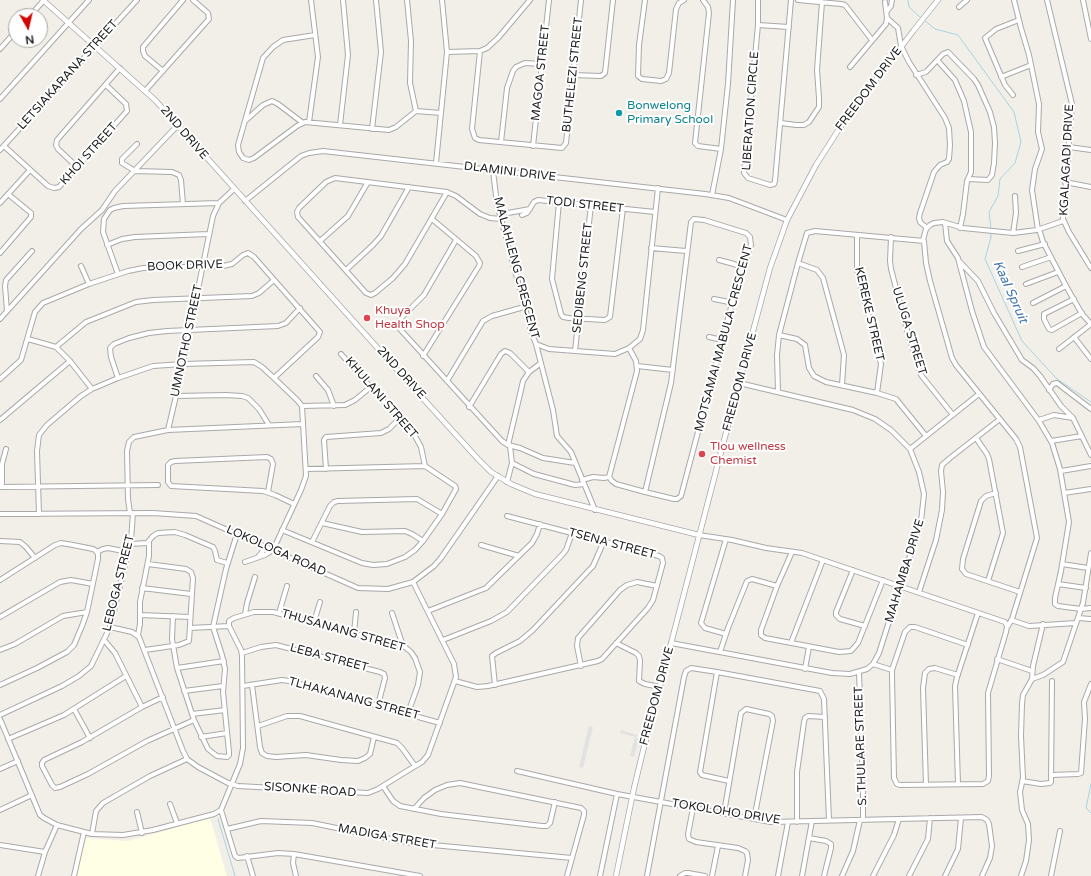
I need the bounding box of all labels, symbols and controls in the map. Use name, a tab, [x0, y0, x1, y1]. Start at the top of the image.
north arrow	[8, 8, 48, 48]
street label: LETSIAKARANA STREET	[15, 17, 121, 133]
street label: BUTHELEZI STREET	[560, 17, 586, 133]
street label: MAGOA STREET	[529, 24, 553, 122]
street label: FREEDOM DRIVE	[833, 44, 905, 134]
street label: LIBERATION CIRCLE	[740, 51, 762, 171]
place label: Bonwelong Primary School	[627, 99, 713, 127]
street label: 2ND DRIVE	[157, 103, 211, 163]
street label: KGALAGADI DRIVE	[1057, 104, 1077, 216]
marker: Bonwelong Primary School	[614, 108, 624, 118]
street label: KHOI STREET	[57, 120, 121, 188]
street label: DLAMINI DRIVE	[463, 159, 557, 185]
street label: TODI STREET	[546, 194, 624, 216]
street label: MALAHLENG CRESCENT	[490, 195, 542, 341]
street label: SEDIBENG STREET	[570, 222, 596, 334]
street label: MOTSAMAI MABULA CRESCENT	[692, 243, 756, 433]
street label: BOOK DRIVE	[147, 257, 223, 275]
water label: Kaal Spruit	[989, 258, 1031, 326]
street label: KEREKE STREET	[851, 266, 887, 362]
street label: UMNOTHO STREET	[168, 284, 206, 398]
street label: ULUGA STREET	[889, 285, 929, 377]
place label: Khuya Health Shop	[375, 304, 445, 332]
marker: Khuya Health Shop	[362, 313, 372, 323]
street label: FREEDOM DRIVE	[720, 331, 760, 433]
street label: 2ND DRIVE	[373, 344, 429, 402]
street label: KHULANI STREET	[342, 354, 420, 442]
place label: Tlou wellness Chemist	[710, 440, 786, 468]
marker: Tlou wellness Chemist	[697, 449, 707, 459]
street label: MAHAMBA DRIVE	[882, 517, 928, 625]
street label: LOKOLOGA ROAD	[224, 522, 328, 580]
street label: TSENA STREET	[567, 525, 657, 563]
street label: LEBOGA STREET	[100, 533, 138, 633]
street label: THUSANANG STREET	[280, 606, 406, 656]
street label: LEBA STREET	[288, 641, 370, 675]
street label: FREEDOM DRIVE	[637, 645, 677, 747]
street label: TLHAKANANG STREET	[287, 675, 421, 723]
street label: S. THULARE STREET	[852, 686, 870, 806]
street label: SISONKE ROAD	[263, 780, 357, 800]
street label: TOKOLOHO DRIVE	[671, 796, 781, 828]
street label: MADIGA STREET	[337, 821, 437, 853]

